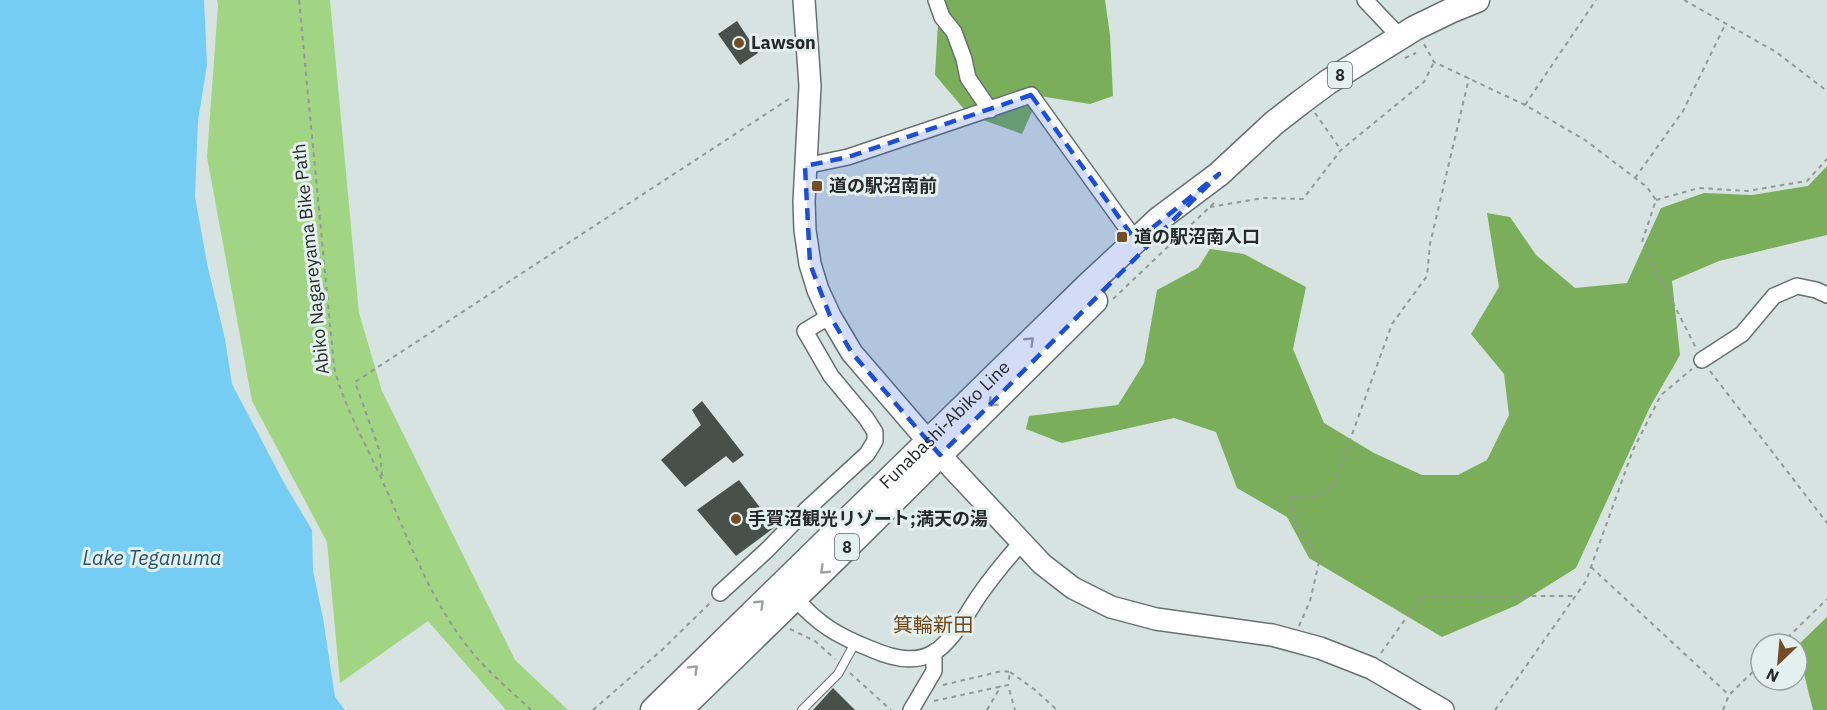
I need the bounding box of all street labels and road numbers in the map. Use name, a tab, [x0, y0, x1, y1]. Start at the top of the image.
road number: 8	[1328, 62, 1352, 88]
street label: Abiko Nagareyama Bike Path	[287, 142, 334, 376]
street label: Funabashi-Abiko Line	[874, 355, 1015, 493]
road number: 8	[835, 534, 859, 560]

